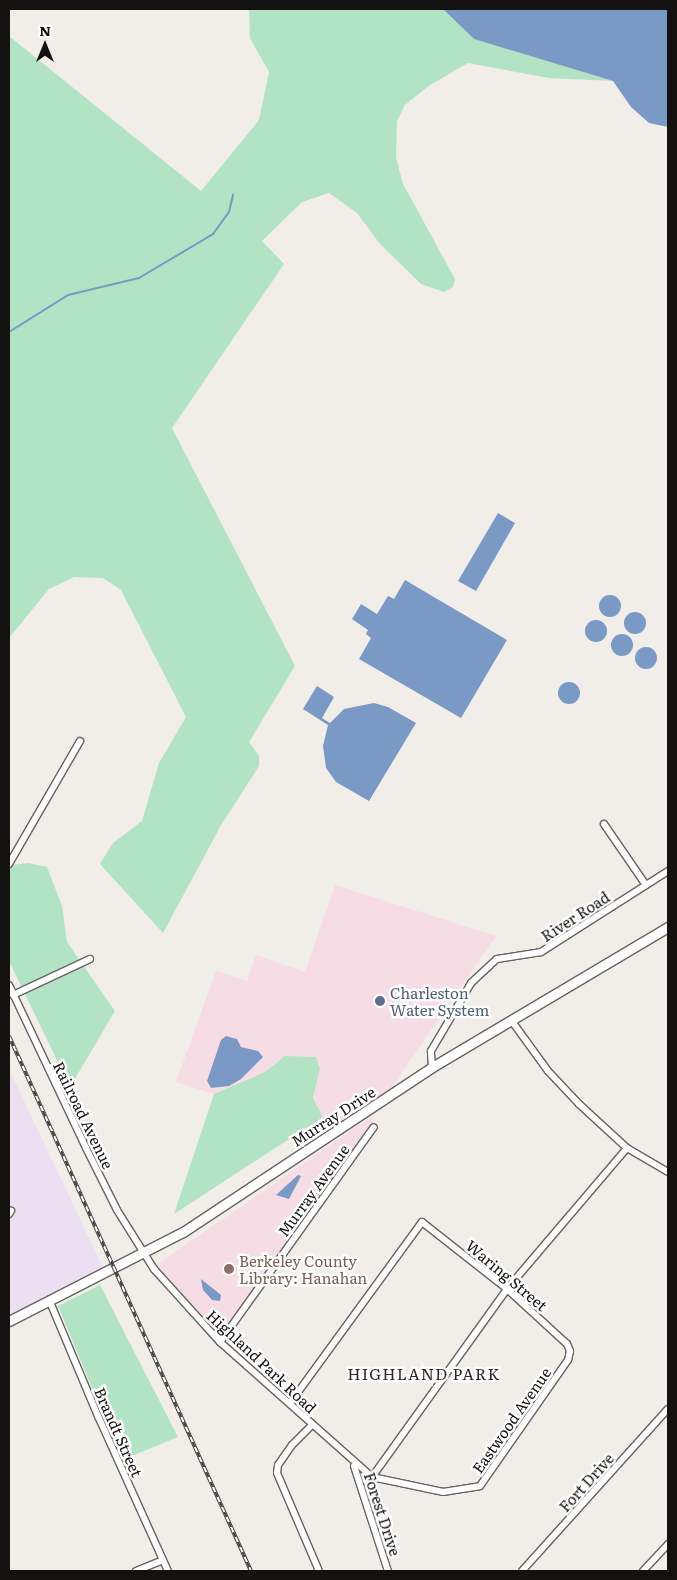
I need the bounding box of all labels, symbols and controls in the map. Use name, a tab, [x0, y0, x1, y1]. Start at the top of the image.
north arrow	[20, 20, 70, 70]
text: N	[39, 20, 51, 40]
street label: River Road	[537, 887, 613, 945]
place label: Charleston Water System	[390, 983, 489, 1018]
marker: Charleston Water System	[374, 995, 386, 1007]
street label: Railroad Avenue	[50, 1058, 118, 1172]
street label: Murray Drive	[288, 1082, 378, 1150]
street label: Murray Avenue	[274, 1140, 352, 1240]
street label: Waring Street	[463, 1236, 551, 1314]
place label: Berkeley County Library: Hanahan	[239, 1251, 367, 1286]
marker: Berkeley County Library: Hanahan	[223, 1263, 235, 1275]
street label: Highland Park Road	[204, 1306, 320, 1416]
district label: HIGHLAND PARK	[346, 1363, 502, 1383]
street label: Eastwood Avenue	[468, 1364, 554, 1476]
street label: Brandt Street	[91, 1385, 147, 1479]
street label: Fort Drive	[555, 1449, 617, 1515]
street label: Forest Drive	[361, 1470, 405, 1558]

